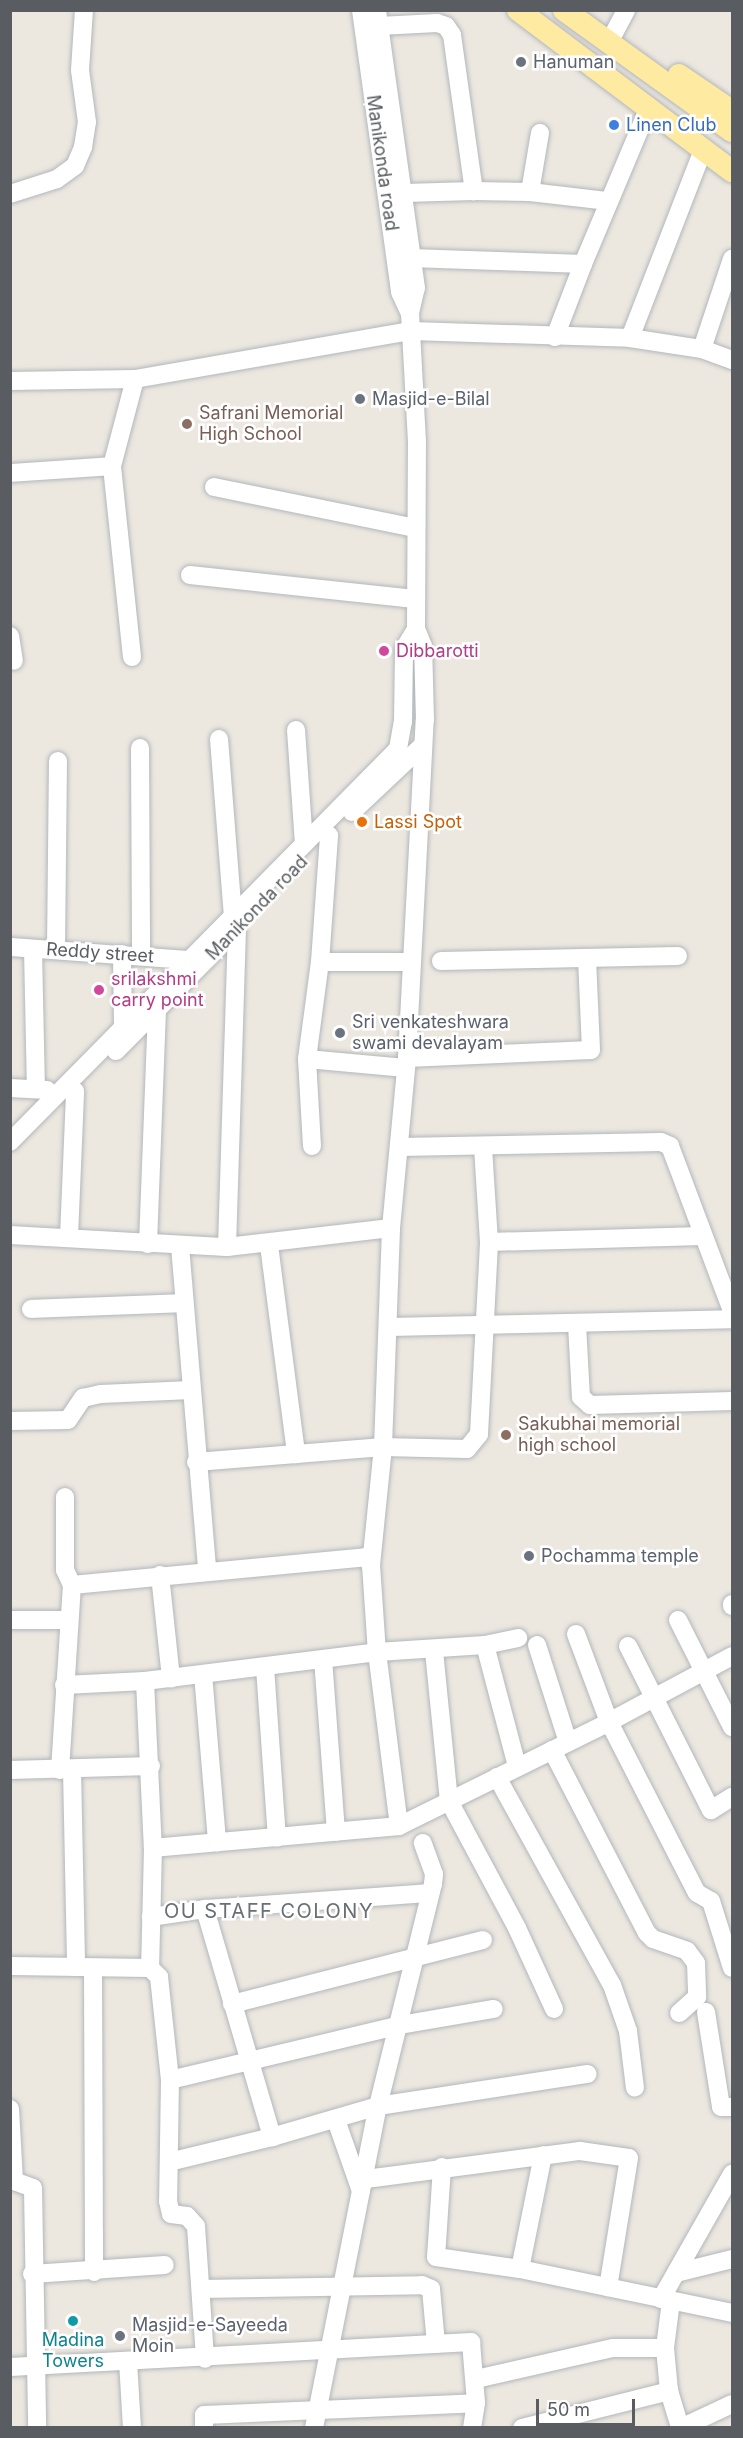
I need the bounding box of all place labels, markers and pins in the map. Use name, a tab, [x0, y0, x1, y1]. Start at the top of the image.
place label: Hanuman	[533, 51, 614, 73]
marker: Hanuman	[514, 55, 528, 69]
place label: Linen Club	[626, 114, 717, 136]
marker: Linen Club	[607, 118, 621, 132]
place label: Masjid-e-Bilal	[372, 388, 490, 410]
marker: Masjid-e-Bilal	[353, 392, 367, 406]
place label: Safrani Memorial High School	[199, 403, 343, 446]
marker: Safrani Memorial High School	[180, 417, 194, 431]
place label: Dibbarotti	[396, 640, 479, 662]
marker: Dibbarotti	[377, 644, 391, 658]
place label: Lassi Spot	[374, 811, 462, 833]
marker: Lassi Spot	[355, 815, 369, 829]
place label: srilakshmi carry point	[111, 969, 204, 1012]
marker: srilakshmi carry point	[92, 983, 106, 997]
place label: Sri venkateshwara swami devalayam	[352, 1012, 509, 1054]
marker: Sri venkateshwara swami devalayam	[333, 1026, 347, 1040]
place label: Sakubhai memorial high school	[518, 1414, 680, 1456]
marker: Sakubhai memorial high school	[499, 1428, 513, 1442]
place label: Pochamma temple	[541, 1545, 699, 1567]
marker: Pochamma temple	[522, 1549, 536, 1563]
marker: Madina Towers	[66, 2314, 80, 2328]
place label: Masjid-e-Sayeeda Moin	[132, 2315, 288, 2358]
marker: Masjid-e-Sayeeda Moin	[113, 2329, 127, 2343]
place label: Madina Towers	[42, 2330, 104, 2372]

